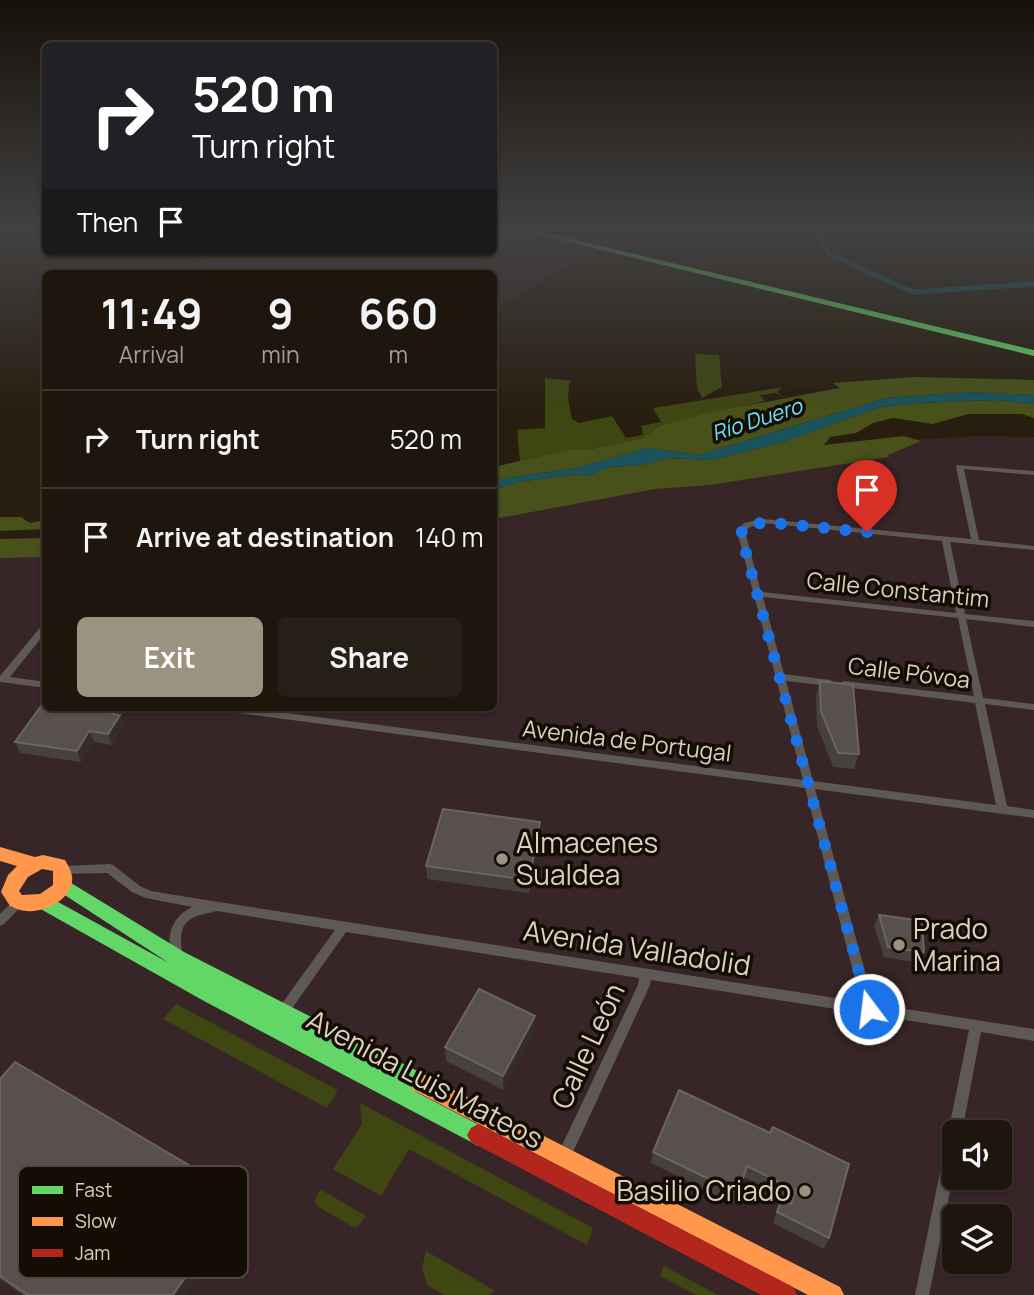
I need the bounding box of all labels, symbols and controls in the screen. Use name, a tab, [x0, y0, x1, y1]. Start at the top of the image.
text: 520 m	[192, 60, 335, 127]
icon: right	[77, 70, 168, 161]
text: Turn right	[192, 124, 335, 168]
icon: arrive	[152, 203, 190, 241]
text: Then	[77, 204, 138, 240]
text: 11:49	[101, 284, 203, 342]
text: 9	[267, 284, 294, 342]
text: 660	[358, 284, 438, 342]
text: Arrival	[119, 338, 184, 370]
text: min	[261, 338, 300, 370]
text: m	[389, 338, 408, 370]
water label: Río Duero	[708, 391, 807, 447]
icon: right	[77, 420, 115, 458]
text: Turn right	[136, 421, 260, 457]
text: 520 m	[390, 421, 462, 457]
pin	[837, 460, 897, 532]
icon: arrive	[848, 471, 886, 509]
icon: arrive	[77, 518, 115, 556]
text: Arrive at destination	[136, 519, 394, 555]
text: 140 m	[415, 519, 484, 555]
street label: Calle Constantim	[805, 563, 991, 615]
button: Exit	[77, 617, 263, 697]
button: Share	[277, 617, 462, 697]
street label: Calle Póvoa	[846, 649, 972, 695]
street label: Avenida de Portugal	[521, 711, 733, 769]
place label: Almacenes Sualdea	[516, 823, 658, 893]
marker: Almacenes Sualdea	[494, 851, 510, 867]
place label: Prado Marina	[913, 909, 1001, 979]
street label: Avenida Valladolid	[521, 910, 754, 984]
marker: Prado Marina	[891, 937, 907, 953]
position arrow	[832, 972, 906, 1046]
street label: Calle León	[541, 977, 633, 1115]
street label: Avenida Luis Mateos	[301, 1000, 550, 1156]
map controls	[942, 1120, 1012, 1274]
button: sound	[942, 1120, 1012, 1190]
legend	[18, 1166, 248, 1278]
place label: Basilio Criado	[616, 1171, 791, 1209]
text: Fast	[75, 1177, 112, 1203]
marker: Basilio Criado	[797, 1183, 813, 1199]
button: layers	[942, 1204, 1012, 1274]
text: Slow	[75, 1208, 117, 1234]
text: Jam	[75, 1240, 110, 1266]

